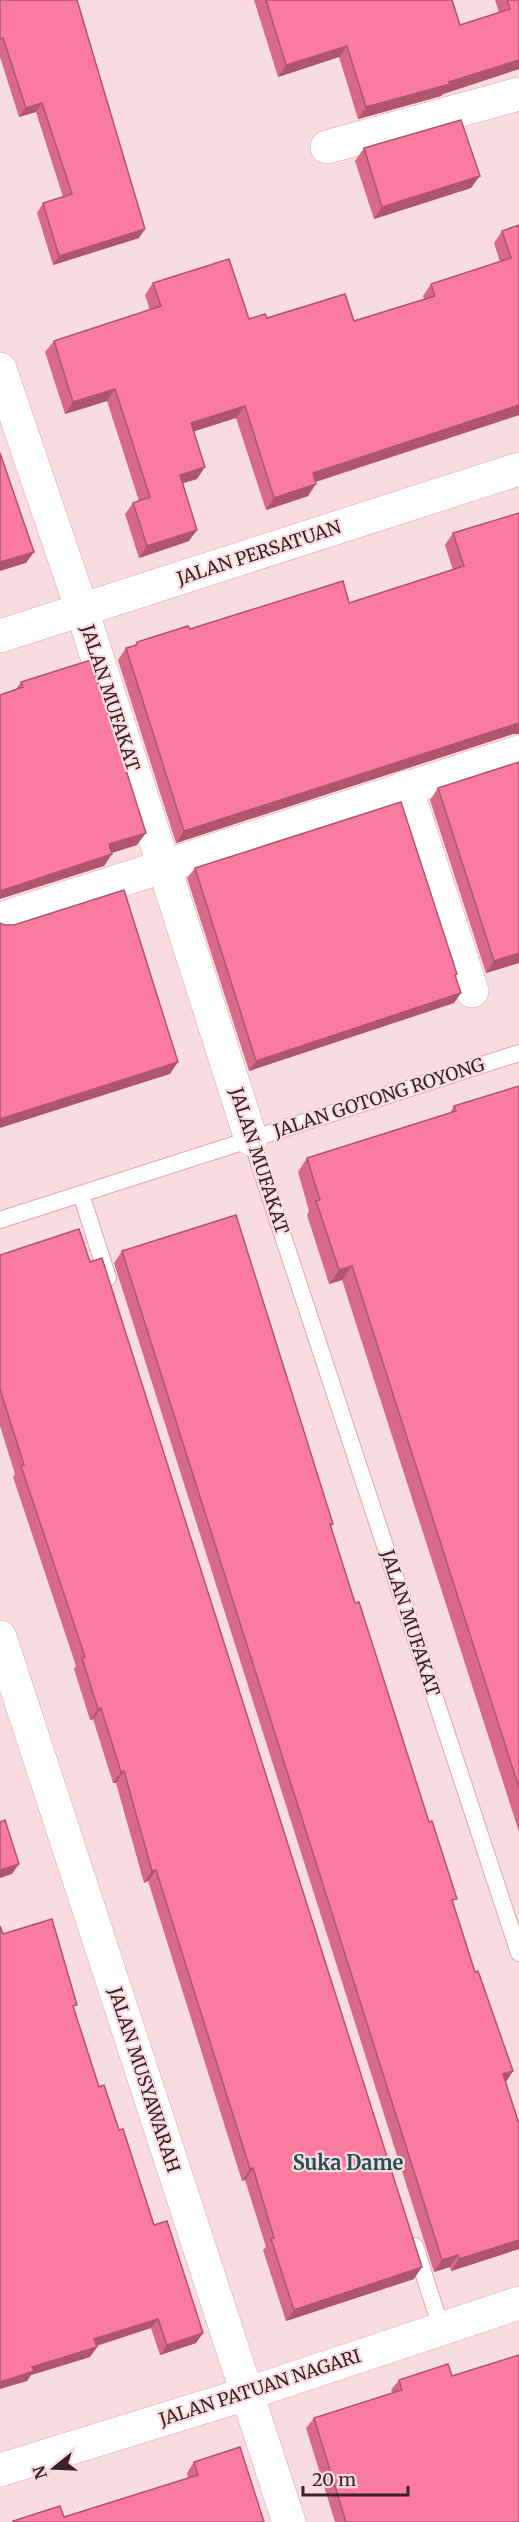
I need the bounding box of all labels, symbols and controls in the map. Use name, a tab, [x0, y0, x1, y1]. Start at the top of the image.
street label: JALAN PERSATUAN	[173, 515, 344, 590]
street label: JALAN MUFAKAT	[76, 621, 145, 774]
street label: JALAN GOTONG ROYONG	[270, 1053, 487, 1143]
street label: JALAN MUFAKAT	[225, 1084, 294, 1237]
street label: JALAN MUFAKAT	[376, 1546, 445, 1699]
street label: JALAN MUSYAWARAH	[103, 1983, 185, 2175]
district label: Suka Dame	[293, 2150, 404, 2175]
street label: JALAN PATUAN NAGARI	[155, 2344, 364, 2431]
north arrow	[24, 2438, 84, 2498]
scale bar	[303, 2459, 408, 2497]
text: N	[28, 2463, 51, 2482]
text: 20 m	[312, 2468, 356, 2491]

